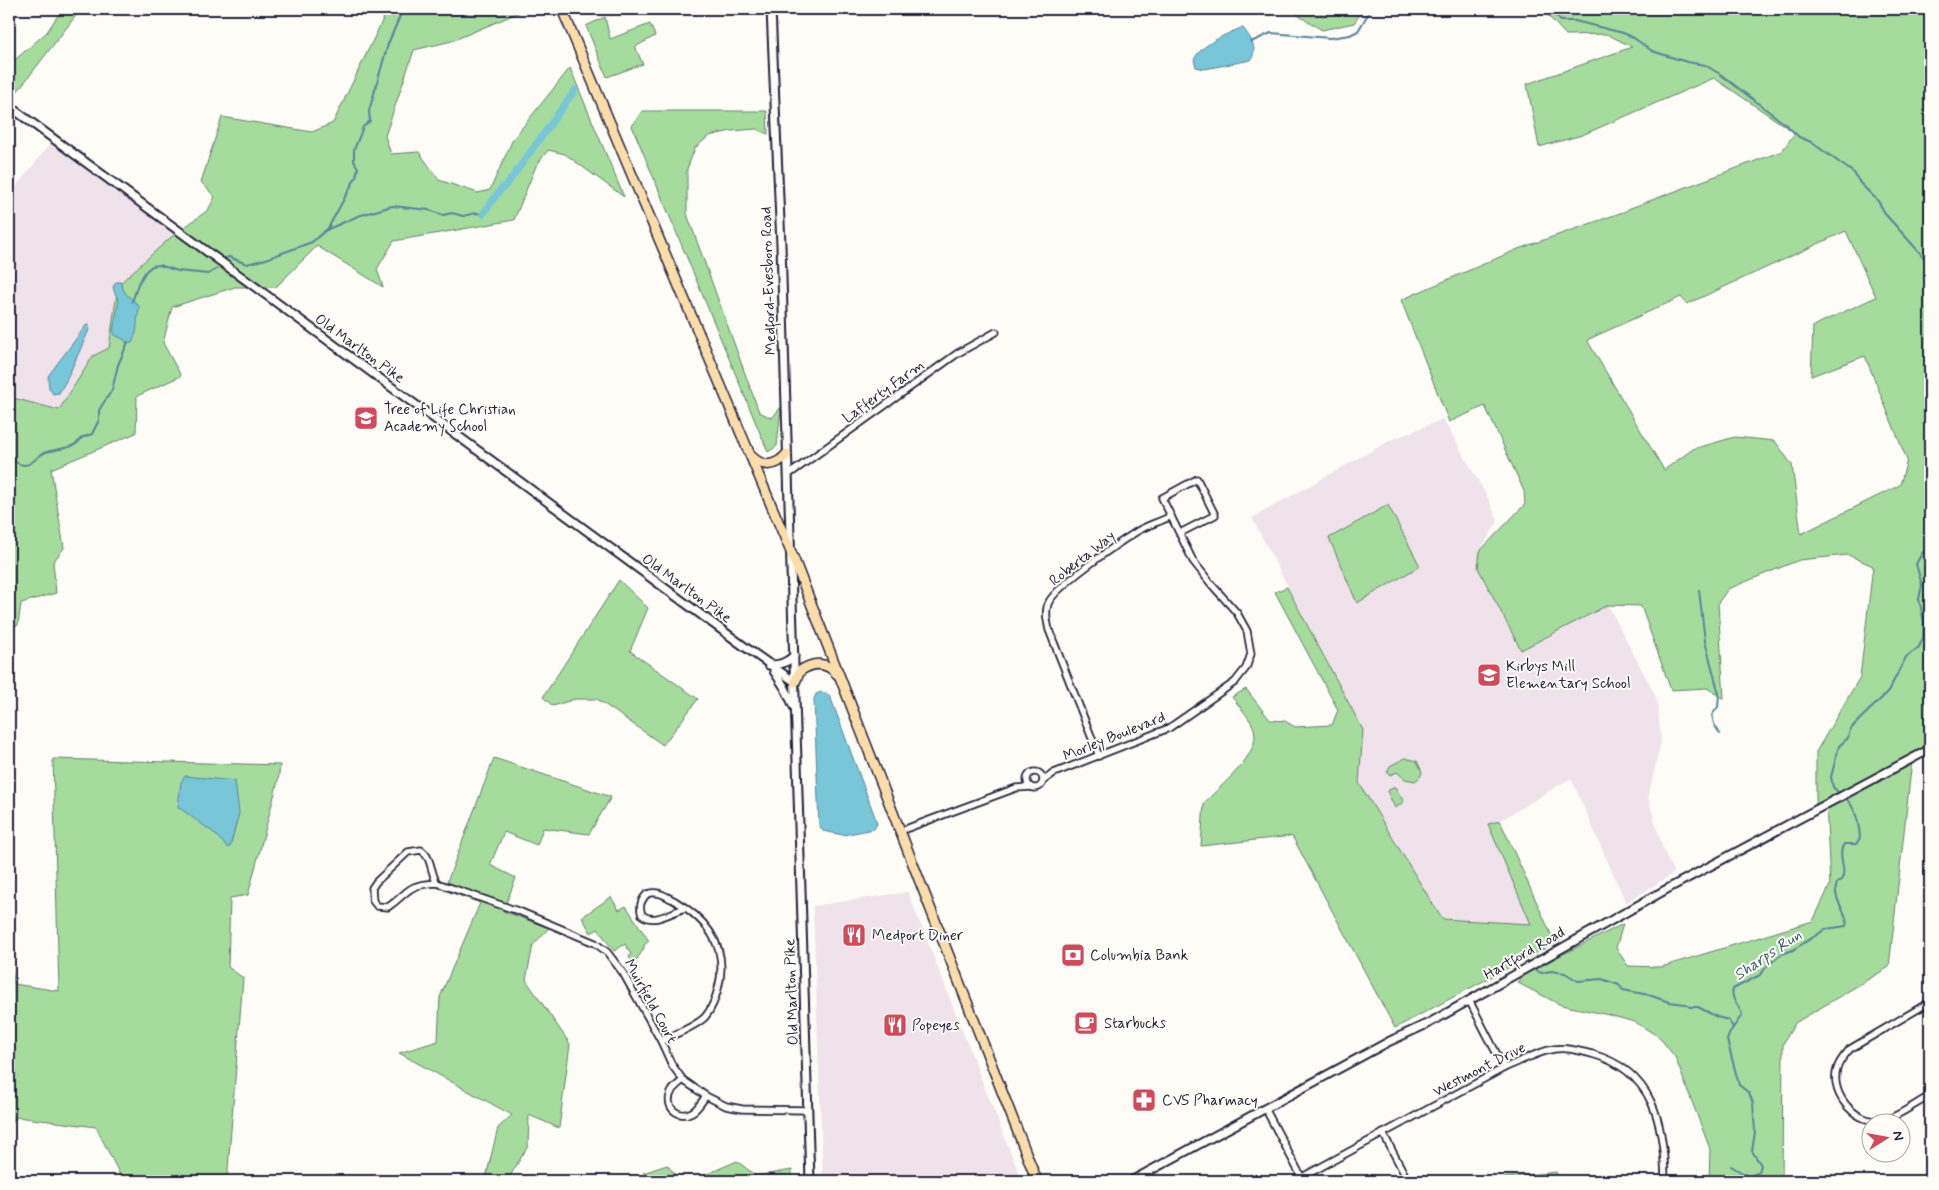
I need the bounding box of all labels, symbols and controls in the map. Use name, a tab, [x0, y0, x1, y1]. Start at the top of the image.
street label: Medford-Evesboro Road	[756, 206, 784, 356]
street label: Old Marlton Pike	[310, 309, 408, 388]
street label: Lafferty Farm	[839, 355, 929, 428]
place label: Tree of Life Christian Academy School	[384, 400, 516, 437]
school or university icon: Tree of Life Christian Academy School	[353, 405, 379, 431]
street label: Roberta Way	[1045, 527, 1120, 591]
street label: Old Marlton Pike	[637, 549, 735, 628]
place label: Kirbys Mill Elementary School	[1506, 657, 1631, 694]
school or university icon: Kirbys Mill Elementary School	[1476, 662, 1502, 688]
street label: Morley Boulevard	[1060, 707, 1169, 767]
restaurant icon: Medport Diner	[841, 922, 867, 948]
street label: Hartford Road	[1480, 923, 1570, 987]
water label: Sharps Run	[1730, 925, 1806, 986]
place label: Medport Diner	[872, 926, 964, 946]
street label: Old Marlton Pike	[780, 938, 804, 1046]
bank icon: Columbia Bank	[1060, 942, 1086, 968]
place label: Columbia Bank	[1090, 946, 1188, 966]
street label: Muirfield Court	[619, 956, 682, 1048]
cafe icon: Starbucks	[1073, 1010, 1099, 1036]
restaurant icon: Popeyes	[882, 1012, 908, 1038]
place label: Starbucks	[1104, 1014, 1166, 1034]
place label: Popeyes	[912, 1016, 960, 1036]
street label: Westmont Drive	[1430, 1038, 1529, 1102]
pharmacy icon: CVS Pharmacy	[1131, 1087, 1157, 1113]
place label: CVS Pharmacy	[1162, 1091, 1258, 1111]
north arrow	[1862, 1112, 1912, 1162]
text: N	[1888, 1129, 1908, 1142]

